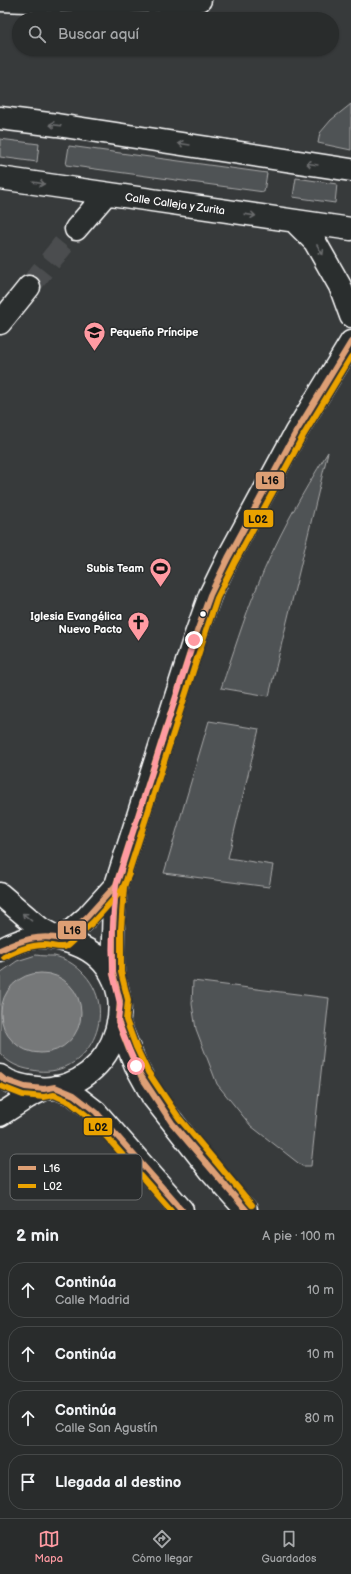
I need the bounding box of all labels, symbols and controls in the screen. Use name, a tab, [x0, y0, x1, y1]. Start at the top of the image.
search box	[12, 12, 339, 56]
icon: search	[26, 23, 48, 45]
text: Buscar aquí	[58, 25, 139, 44]
one-way arrow	[49, 121, 62, 129]
one-way arrow	[178, 140, 191, 148]
one-way arrow	[306, 160, 319, 168]
one-way arrow	[32, 180, 45, 188]
street label: Calle Calleja y Zurita	[124, 191, 226, 217]
one-way arrow	[243, 211, 256, 219]
one-way arrow	[316, 244, 324, 256]
school or university icon: Pequeño Príncipe	[81, 319, 107, 352]
place label: Pequeño Príncipe	[110, 326, 198, 339]
line badge: L16	[255, 471, 285, 490]
text: L16	[261, 474, 279, 487]
line badge: L02	[243, 509, 274, 528]
text: L02	[248, 513, 268, 526]
sports icon: Subis Team	[147, 555, 173, 588]
place label: Subis Team	[87, 562, 144, 575]
church icon: Iglesia Evangélica Nuevo Pacto	[125, 609, 151, 642]
unlabelled marker	[198, 609, 208, 619]
place label: Iglesia Evangélica Nuevo Pacto	[30, 610, 122, 636]
route end	[185, 631, 203, 649]
one-way arrow	[21, 913, 32, 922]
line badge: L16	[57, 920, 87, 940]
text: L16	[63, 924, 81, 937]
route start	[127, 1057, 145, 1075]
line badge: L02	[83, 1117, 113, 1136]
text: L02	[88, 1121, 108, 1134]
legend	[10, 1154, 142, 1200]
text: L16	[43, 1162, 61, 1175]
text: L02	[43, 1180, 63, 1193]
text: 2 min	[16, 1226, 59, 1246]
text: A pie · 100 m	[262, 1228, 335, 1244]
text: Continúa	[55, 1273, 116, 1292]
icon: ahead	[17, 1279, 39, 1301]
text: 10 m	[307, 1282, 334, 1298]
text: Calle Madrid	[55, 1292, 130, 1308]
icon: ahead	[17, 1343, 39, 1365]
text: Continúa	[55, 1345, 116, 1364]
text: 10 m	[307, 1346, 334, 1362]
text: Continúa	[55, 1401, 116, 1420]
icon: ahead	[17, 1407, 39, 1429]
text: 80 m	[305, 1410, 334, 1426]
text: Calle San Agustín	[55, 1420, 158, 1436]
icon: arrive	[17, 1471, 39, 1493]
text: Llegada al destino	[55, 1473, 181, 1492]
tab: Mapa	[35, 1528, 63, 1565]
tab: Cómo llegar	[132, 1528, 192, 1565]
tab: Guardados	[262, 1528, 316, 1565]

